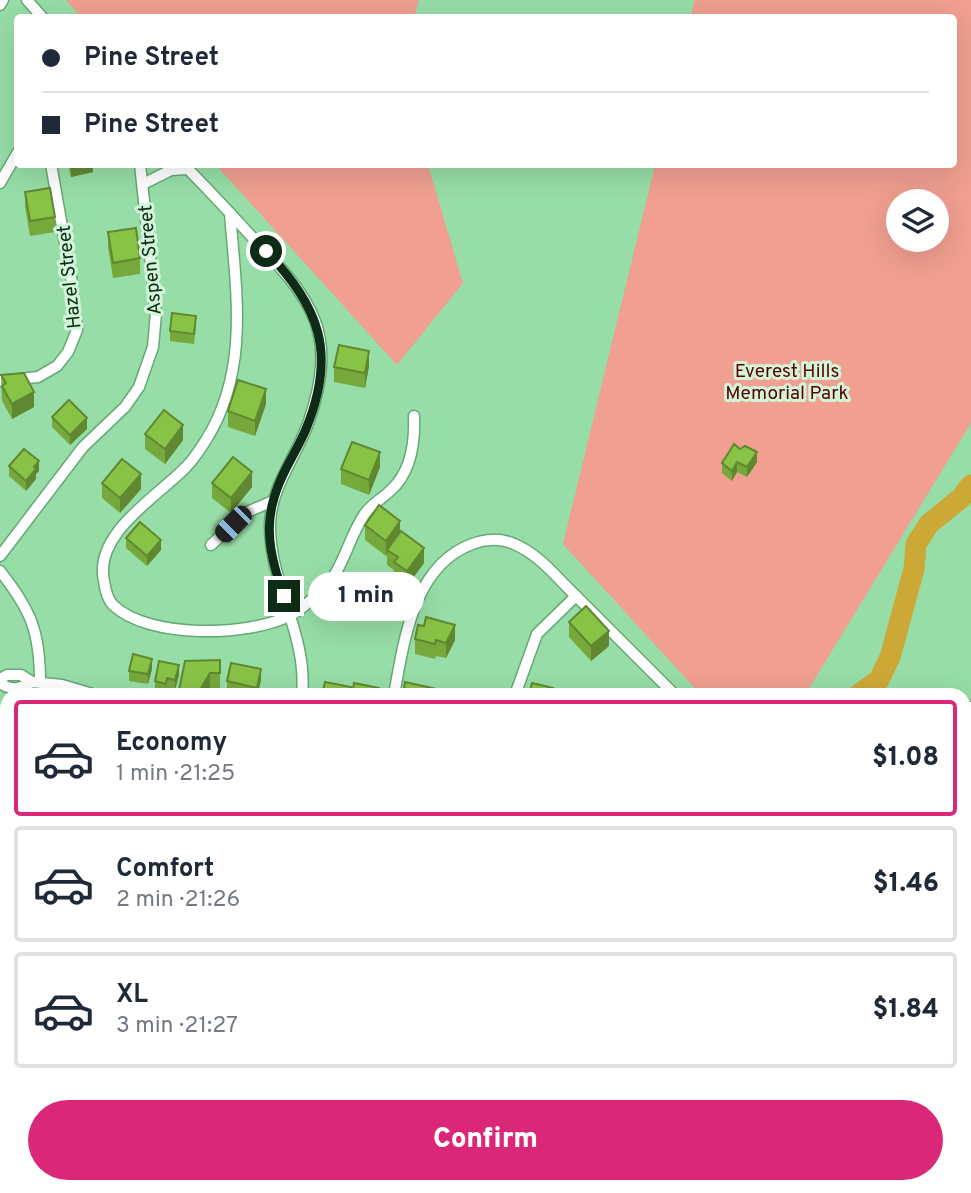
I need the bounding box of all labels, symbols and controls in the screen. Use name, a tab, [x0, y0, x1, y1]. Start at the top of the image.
text: Pine Street	[84, 42, 219, 75]
text: Pine Street	[84, 109, 219, 142]
map controls	[886, 189, 949, 252]
button: layers	[886, 189, 949, 252]
street label: Aspen Street	[134, 204, 168, 316]
street label: Hazel Street	[53, 224, 87, 330]
route start	[250, 235, 282, 267]
park label: Everest Hills Memorial Park	[725, 360, 849, 406]
car	[211, 502, 256, 546]
callout: 1 min	[308, 572, 424, 620]
route end	[268, 580, 300, 612]
text: 1 min	[338, 582, 394, 611]
icon: car	[32, 727, 95, 790]
text: Economy	[116, 727, 227, 760]
text: $1.08	[872, 742, 939, 775]
text: 1 min · 21:25	[116, 760, 235, 789]
icon: car	[32, 853, 95, 916]
text: Comfort	[116, 853, 214, 886]
text: $1.46	[873, 868, 939, 901]
text: 2 min · 21:26	[116, 886, 240, 915]
icon: car	[32, 979, 95, 1042]
text: XL	[116, 979, 148, 1012]
text: $1.84	[872, 994, 939, 1027]
text: 3 min · 21:27	[116, 1012, 238, 1041]
button: Confirm	[28, 1100, 943, 1180]

